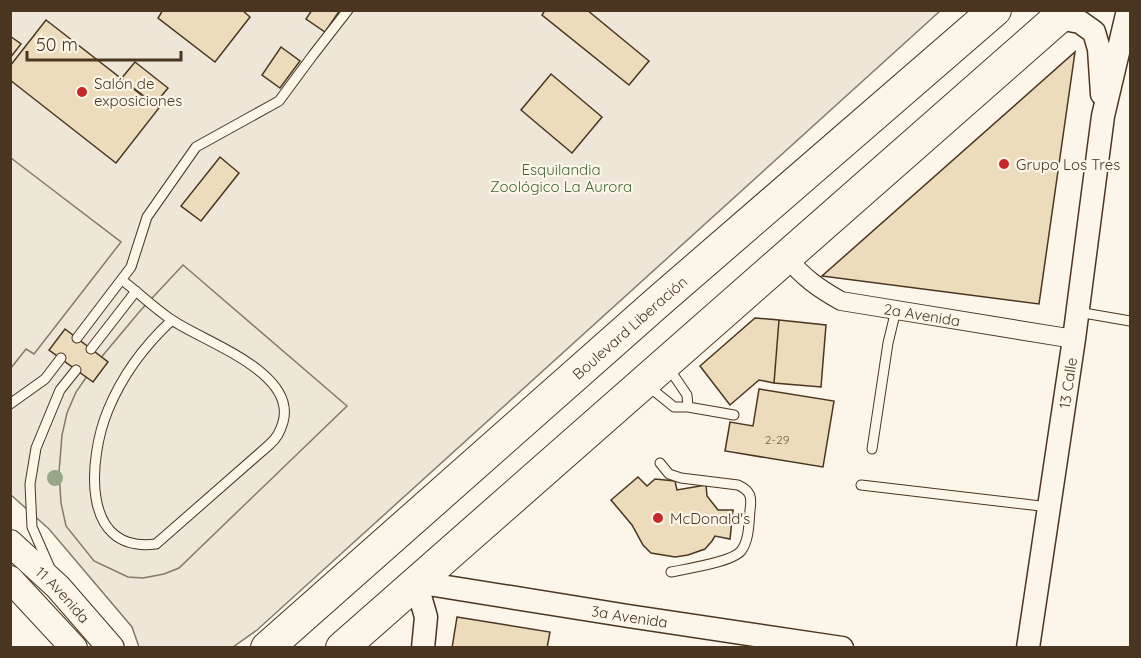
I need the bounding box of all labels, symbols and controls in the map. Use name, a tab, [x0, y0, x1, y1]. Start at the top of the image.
scale bar	[27, 24, 182, 62]
text: 50 m	[36, 33, 78, 56]
place label: Salón de exposiciones	[94, 74, 182, 110]
marker: Salón de exposiciones	[75, 85, 89, 99]
place label: Grupo Los Tres	[1016, 155, 1120, 174]
marker: Grupo Los Tres	[997, 157, 1011, 171]
park label: Esquilandia Zoológico La Aurora	[490, 160, 632, 196]
street label: Boulevard Liberación	[568, 272, 691, 383]
street label: 2a Avenida	[882, 299, 962, 330]
street label: 13 Calle	[1054, 356, 1081, 410]
house number: 2-29	[765, 432, 790, 447]
place label: McDonald's	[670, 509, 750, 528]
marker: McDonald's	[651, 511, 665, 525]
street label: 11 Avenida	[32, 562, 94, 627]
street label: 3a Avenida	[590, 601, 669, 631]

